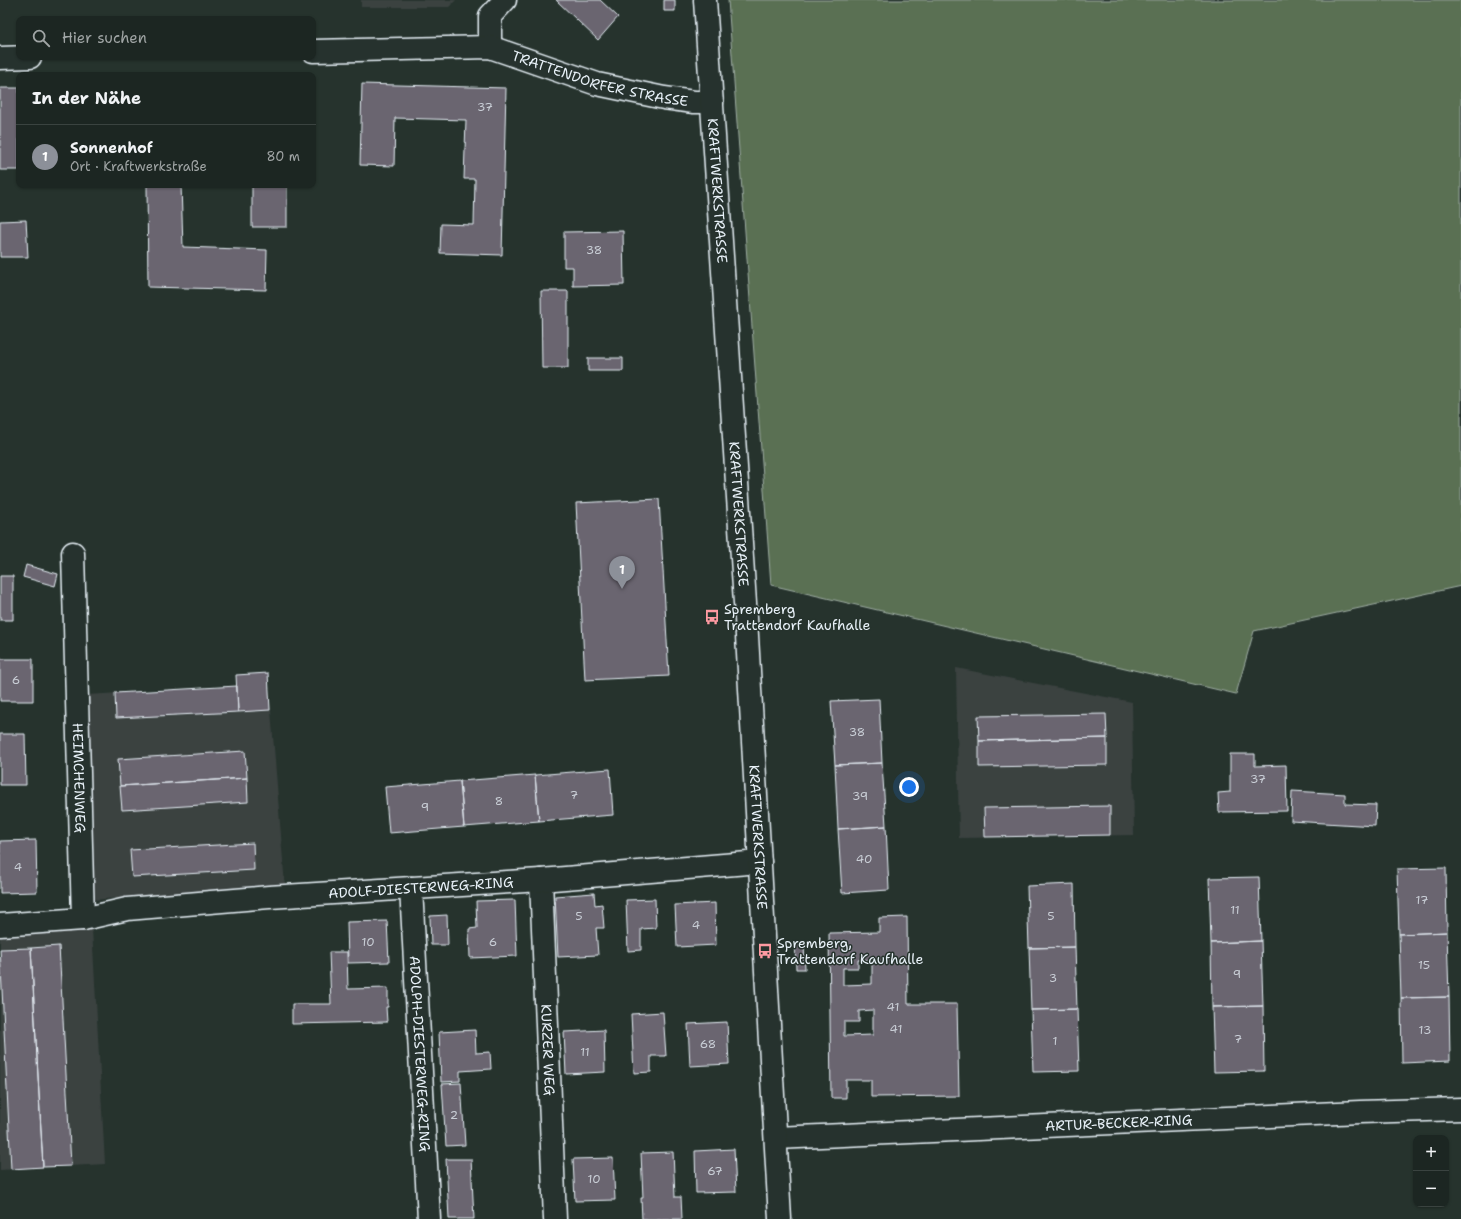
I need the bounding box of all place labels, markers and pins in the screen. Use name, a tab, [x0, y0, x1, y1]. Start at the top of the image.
pin: 1	[609, 556, 635, 589]
place label: Spremberg Trattendorf Kaufhalle	[724, 600, 870, 634]
bus stop icon: Spremberg Trattendorf Kaufhalle	[703, 608, 721, 626]
place label: Spremberg, Trattendorf Kaufhalle	[777, 934, 923, 968]
bus stop icon: Spremberg, Trattendorf Kaufhalle	[756, 942, 774, 960]

